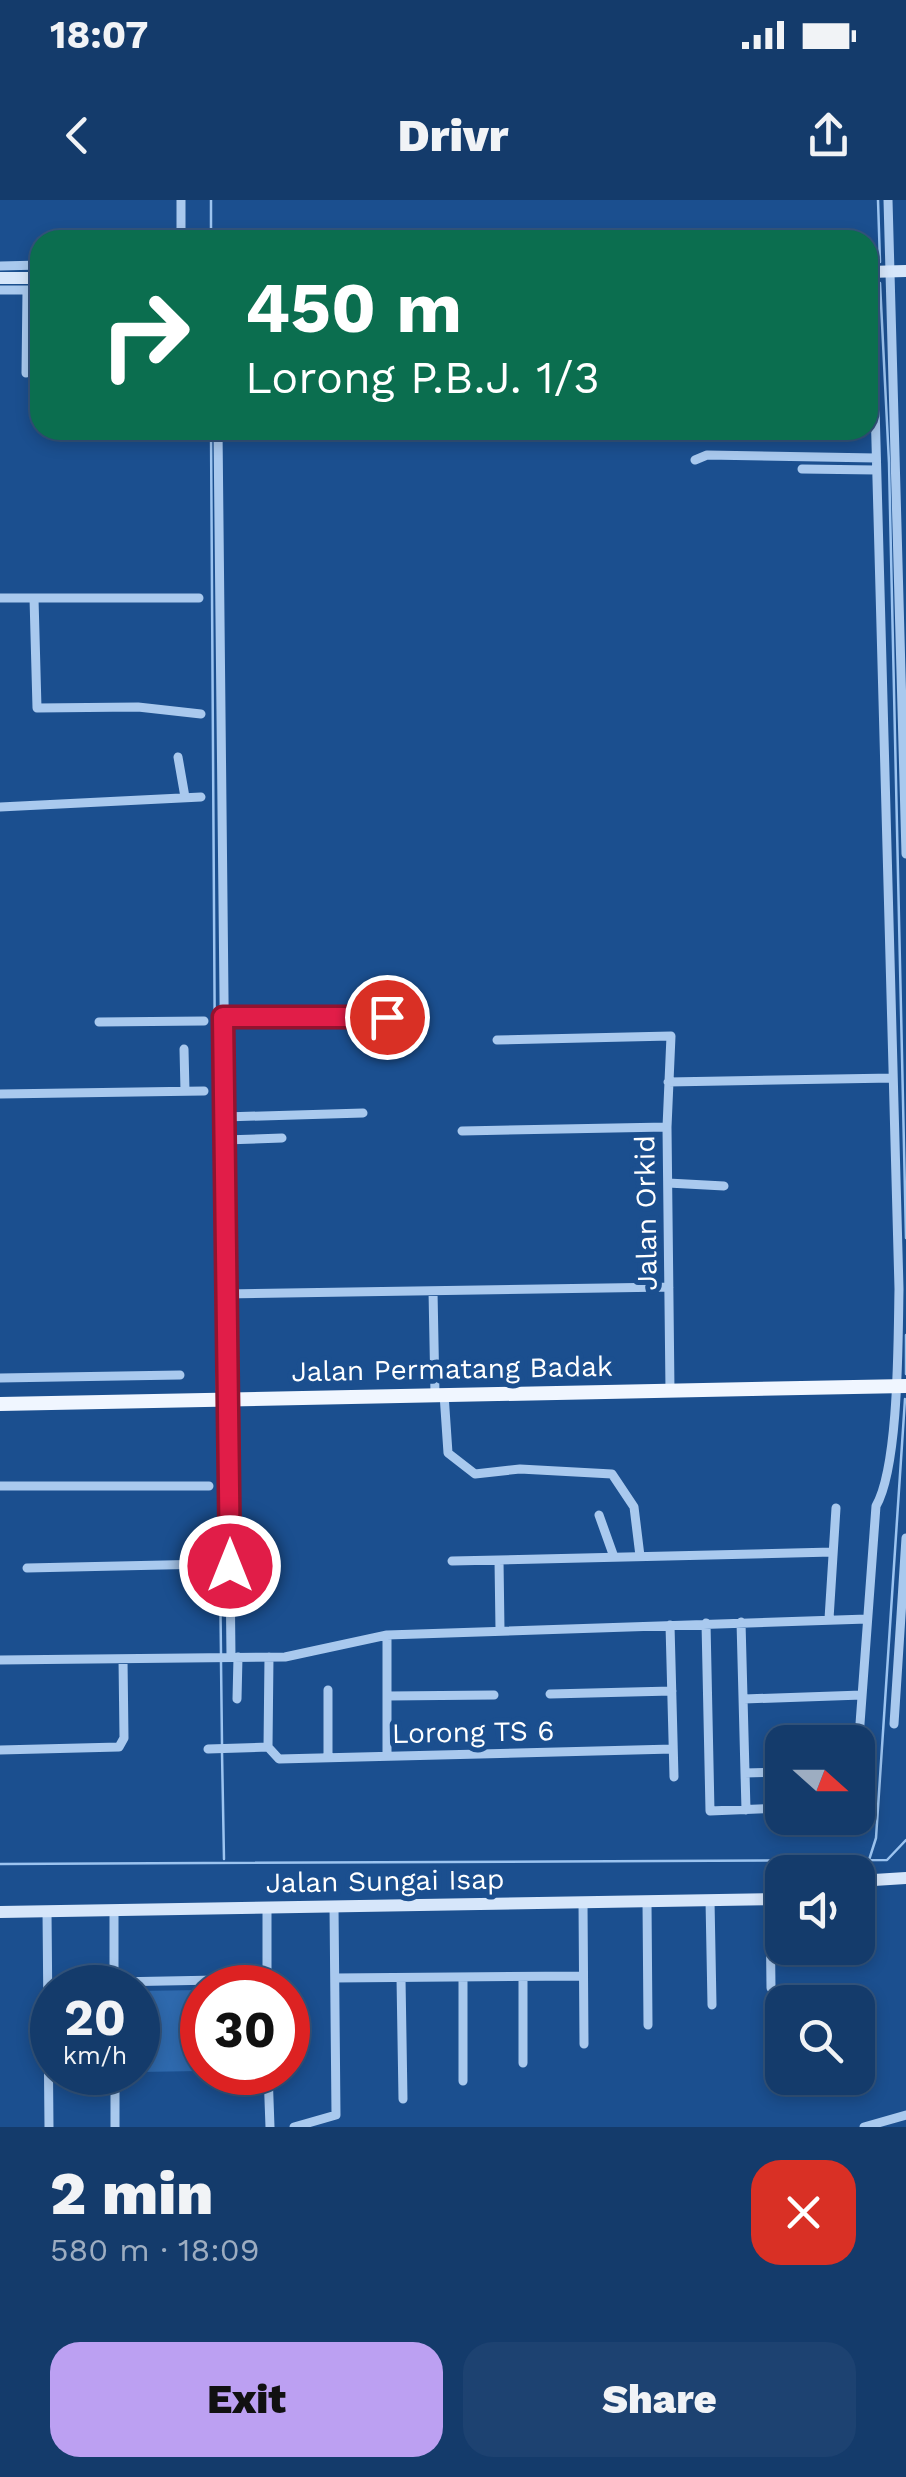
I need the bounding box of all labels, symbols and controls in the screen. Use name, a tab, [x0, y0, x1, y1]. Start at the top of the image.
text: 18:07	[50, 13, 148, 57]
icon: back	[50, 108, 105, 163]
icon: share	[801, 108, 856, 163]
text: Drivr	[398, 109, 508, 162]
text: 450 m	[245, 267, 462, 349]
icon: right	[80, 270, 210, 400]
text: Lorong P.B.J. 1/3	[245, 351, 600, 404]
pin	[345, 975, 430, 1060]
icon: arrive	[360, 990, 415, 1045]
street label: Jalan Orkid	[628, 1135, 664, 1291]
street label: Jalan Permatang Badak	[291, 1350, 613, 1388]
position arrow	[178, 1514, 282, 1618]
street label: Lorong TS 6	[391, 1714, 555, 1750]
north arrow	[765, 1725, 875, 1835]
map controls	[765, 1725, 875, 2095]
button: sound	[765, 1855, 875, 1965]
street label: Jalan Sungai Isap	[265, 1862, 505, 1900]
speed limit sign: 30	[180, 1965, 310, 2095]
button: search	[765, 1985, 875, 2095]
text: 20	[64, 1988, 126, 2047]
text: km/h	[63, 2041, 127, 2070]
text: 2 min	[50, 2158, 214, 2229]
button: close	[751, 2160, 856, 2265]
text: 580 m · 18:09	[50, 2231, 259, 2269]
button: Exit	[50, 2342, 443, 2457]
button: Share	[463, 2342, 856, 2457]

